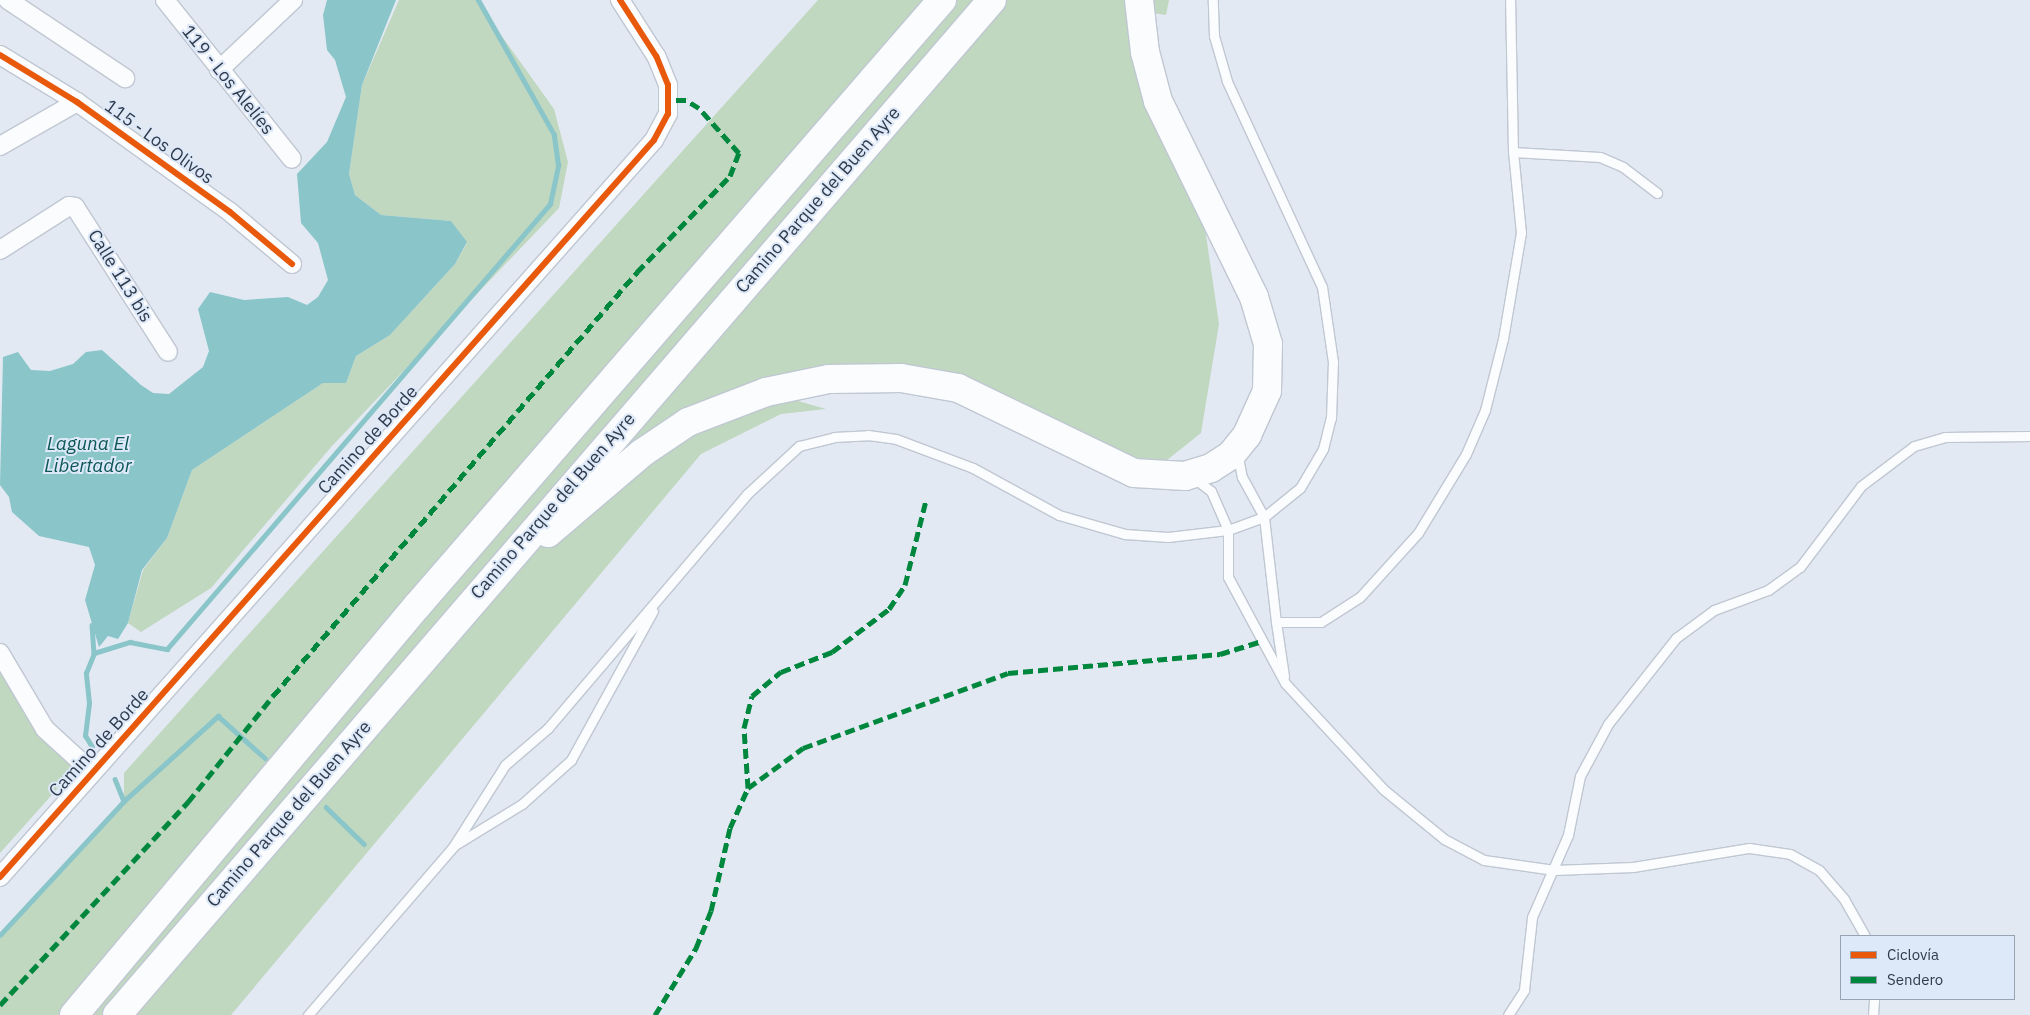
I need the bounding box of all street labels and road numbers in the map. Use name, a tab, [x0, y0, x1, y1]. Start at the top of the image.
street label: 119 - Los Alelíes	[177, 21, 279, 139]
street label: 115 - Los Olivos	[100, 95, 218, 189]
street label: Camino Parque del Buen Ayre	[731, 102, 905, 298]
street label: Calle 113 bis	[83, 226, 157, 326]
street label: Camino de Borde	[314, 381, 422, 499]
street label: Camino Parque del Buen Ayre	[466, 408, 640, 604]
street label: Camino de Borde	[45, 684, 153, 802]
street label: Camino Parque del Buen Ayre	[202, 716, 376, 912]

